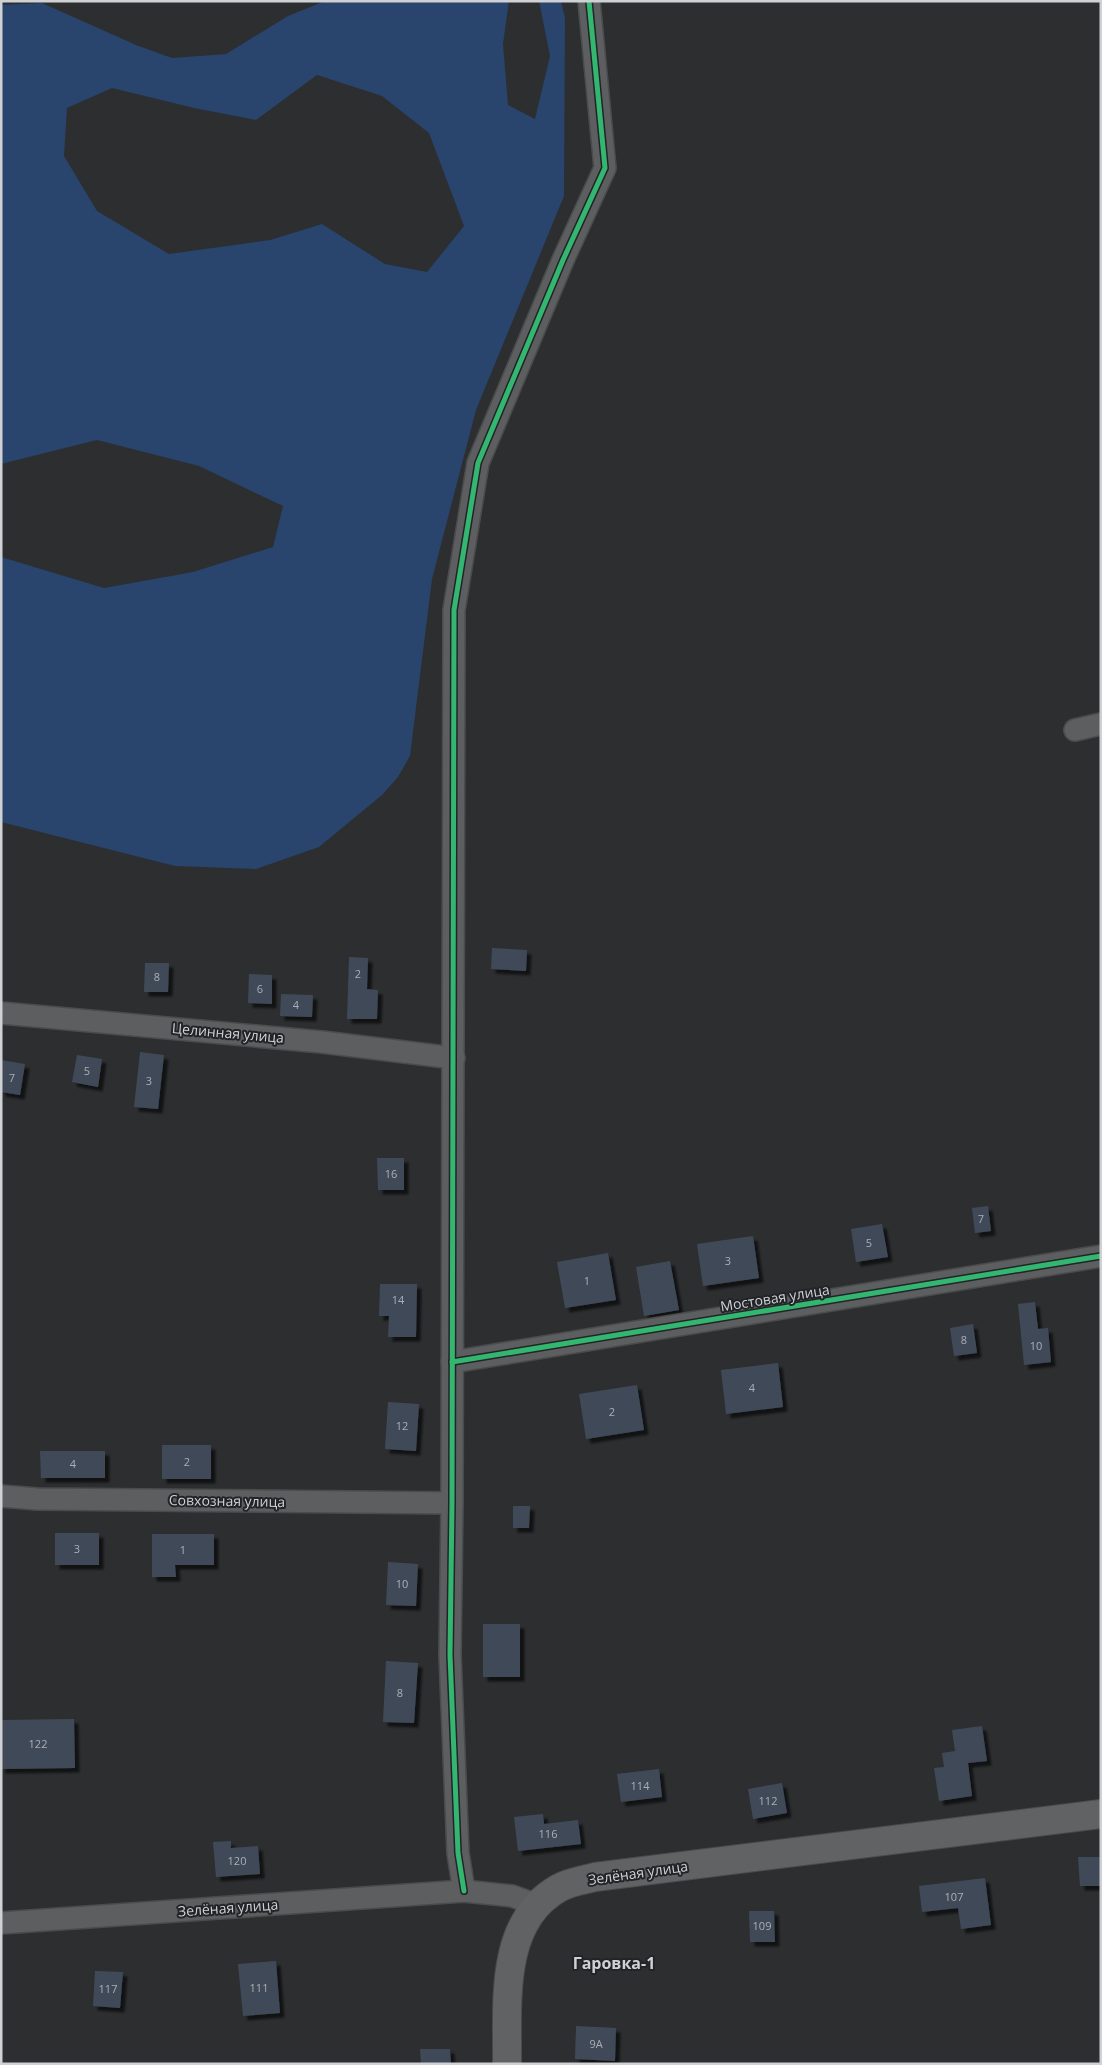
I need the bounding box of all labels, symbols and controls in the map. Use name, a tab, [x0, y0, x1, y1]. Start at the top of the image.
house number: 2	[355, 966, 361, 981]
house number: 8	[154, 969, 160, 984]
house number: 6	[257, 981, 263, 996]
house number: 4	[293, 997, 300, 1012]
street label: Целинная улица	[171, 1018, 285, 1047]
house number: 5	[84, 1063, 90, 1078]
house number: 7	[9, 1070, 15, 1085]
house number: 3	[146, 1073, 152, 1088]
house number: 16	[385, 1166, 397, 1181]
house number: 7	[978, 1211, 984, 1226]
house number: 5	[866, 1235, 872, 1250]
house number: 3	[725, 1253, 731, 1268]
house number: 1	[584, 1273, 590, 1288]
street label: Мостовая улица	[719, 1279, 831, 1316]
house number: 14	[392, 1292, 405, 1307]
house number: 8	[961, 1332, 967, 1347]
house number: 10	[1030, 1338, 1042, 1353]
house number: 4	[749, 1380, 756, 1395]
house number: 2	[609, 1404, 615, 1419]
house number: 12	[396, 1418, 408, 1433]
house number: 2	[184, 1454, 190, 1469]
house number: 4	[70, 1456, 77, 1471]
street label: Совхозная улица	[169, 1490, 285, 1511]
house number: 3	[74, 1541, 80, 1556]
house number: 1	[180, 1542, 186, 1557]
house number: 10	[396, 1576, 408, 1591]
house number: 8	[397, 1685, 403, 1700]
house number: 122	[29, 1736, 47, 1751]
house number: 114	[631, 1778, 650, 1793]
house number: 112	[759, 1793, 777, 1808]
house number: 116	[539, 1826, 557, 1841]
house number: 120	[228, 1853, 246, 1868]
street label: Зелёная улица	[587, 1856, 689, 1889]
house number: 107	[945, 1889, 963, 1904]
street label: Зелёная улица	[177, 1895, 279, 1920]
house number: 109	[753, 1918, 771, 1933]
district label: Гаровка-1	[573, 1952, 655, 1974]
house number: 111	[250, 1980, 268, 1995]
house number: 117	[99, 1981, 117, 1996]
house number: 9А	[589, 2036, 603, 2051]

